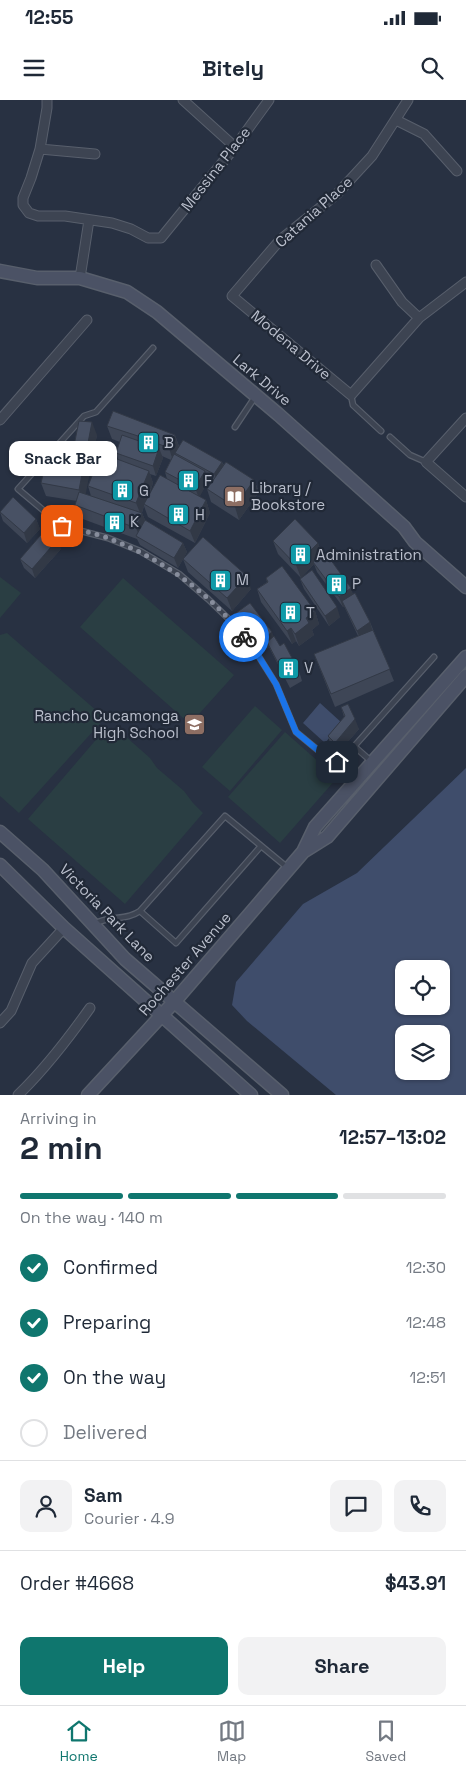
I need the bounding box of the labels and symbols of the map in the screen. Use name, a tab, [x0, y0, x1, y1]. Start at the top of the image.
street label: Messina Place	[177, 123, 255, 215]
street label: Catania Place	[271, 172, 356, 251]
street label: Modena Drive	[248, 306, 335, 384]
street label: Lark Drive	[229, 350, 295, 410]
building icon: B	[136, 431, 160, 455]
place label: B	[164, 433, 174, 452]
callout: Snack Bar	[8, 441, 116, 476]
building icon: F	[176, 469, 200, 493]
place label: F	[204, 471, 212, 490]
place label: Library / Bookstore	[251, 478, 325, 514]
building icon: G	[111, 479, 135, 503]
place label: G	[139, 481, 149, 500]
library icon: Library / Bookstore	[223, 485, 247, 509]
building icon: H	[167, 503, 191, 527]
pin	[41, 505, 83, 547]
place label: H	[195, 505, 205, 524]
building icon: K	[102, 510, 126, 534]
place label: K	[130, 512, 139, 531]
building icon: Administration	[288, 543, 312, 567]
place label: Administration	[316, 545, 422, 564]
building icon: M	[208, 568, 232, 592]
place label: M	[236, 570, 249, 589]
building icon: P	[324, 572, 348, 596]
place label: P	[352, 574, 361, 593]
building icon: T	[278, 601, 302, 625]
place label: T	[306, 603, 315, 622]
courier	[219, 612, 269, 662]
building icon: V	[276, 656, 300, 680]
place label: V	[304, 658, 313, 677]
place label: Rancho Cucamonga High School	[34, 706, 179, 742]
school or university icon: Rancho Cucamonga High School	[183, 713, 207, 737]
pin	[316, 741, 358, 783]
street label: Victoria Park Lane	[56, 860, 159, 966]
street label: Rochester Avenue	[134, 908, 235, 1019]

